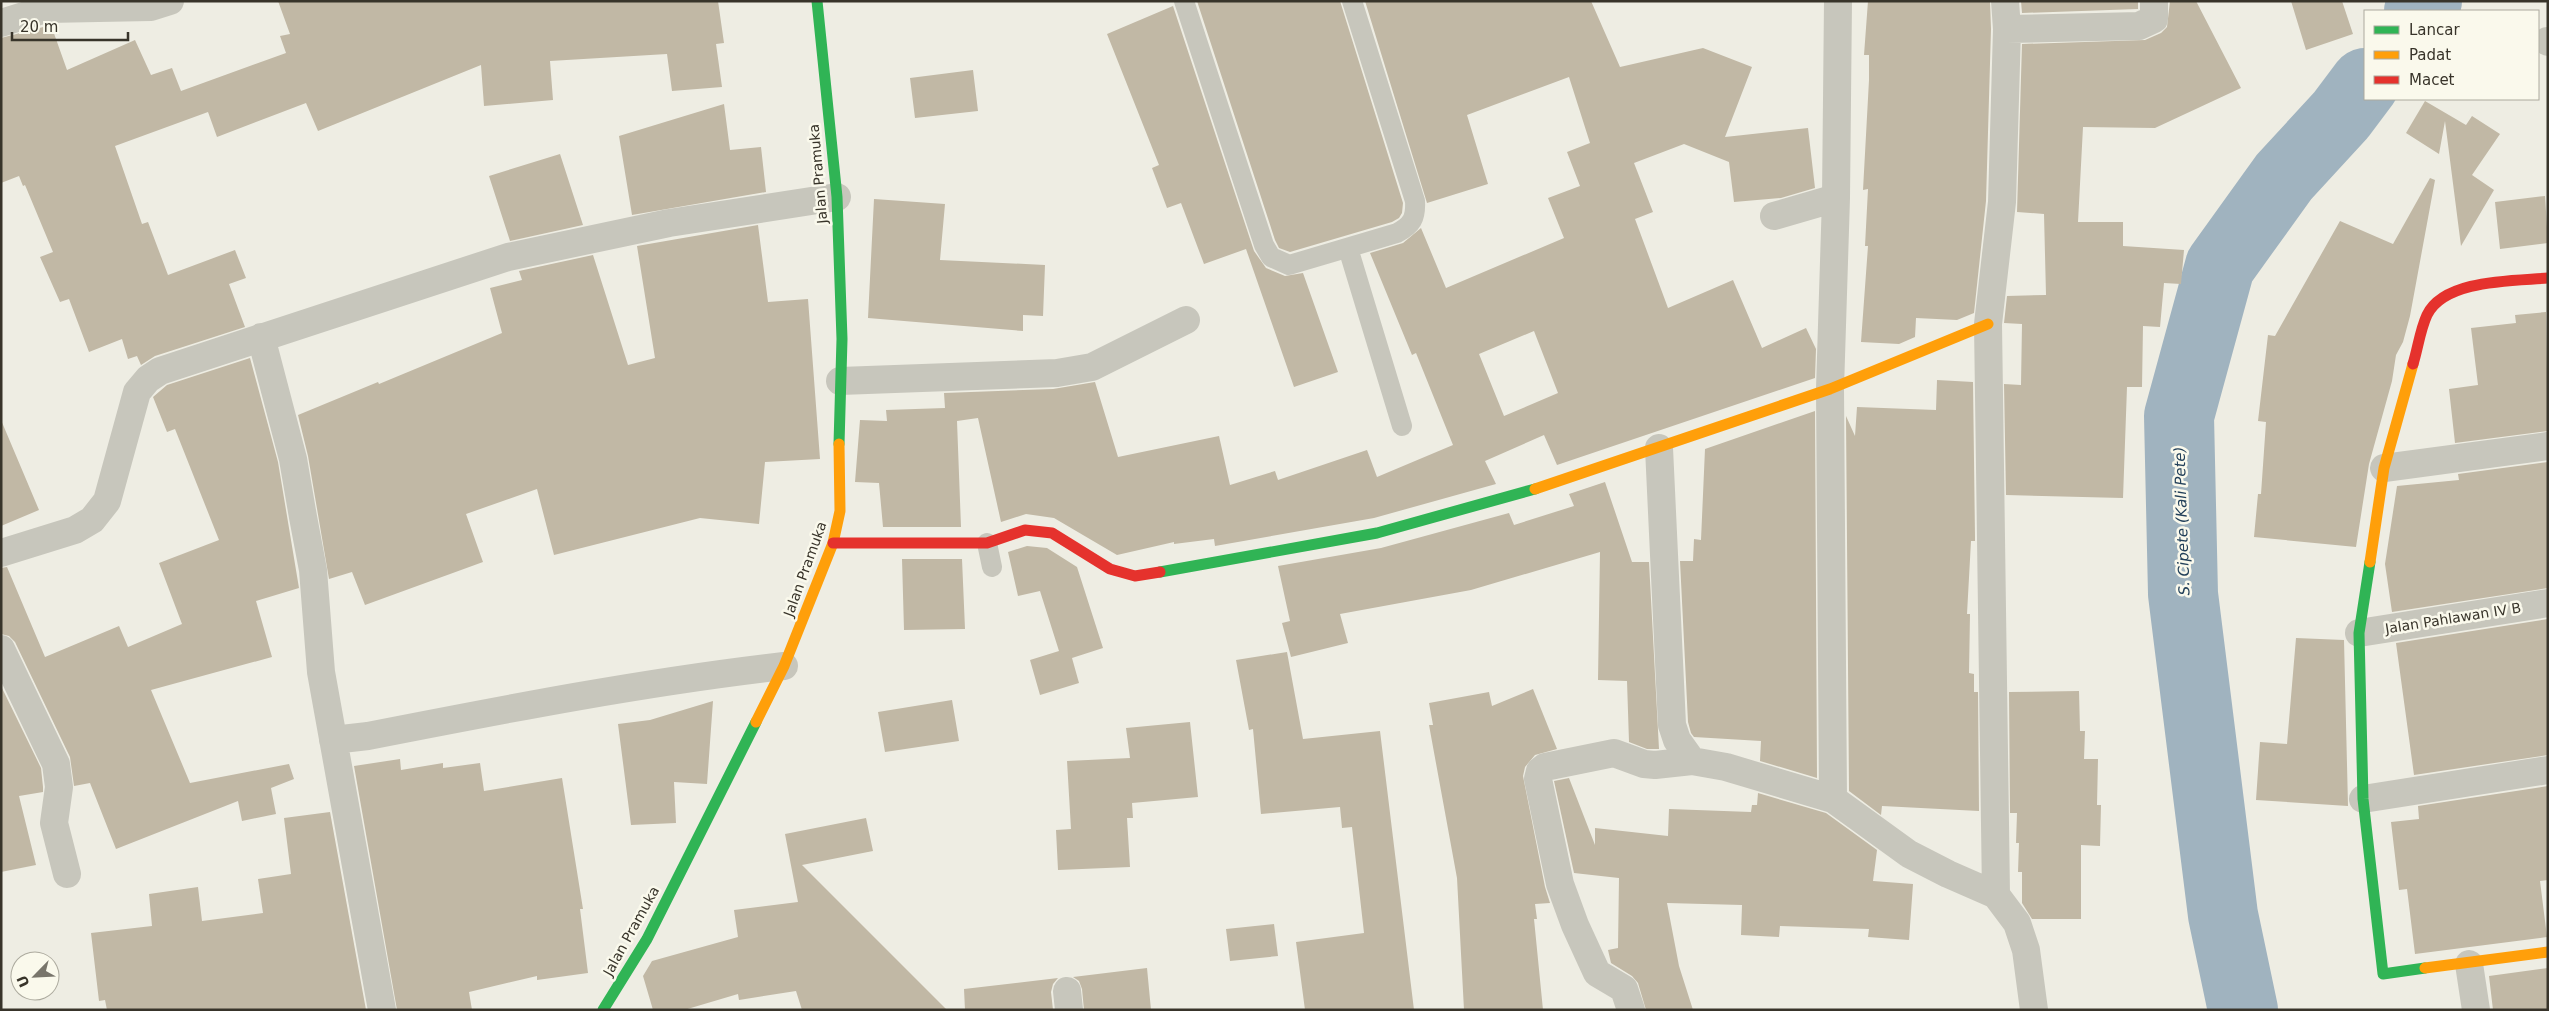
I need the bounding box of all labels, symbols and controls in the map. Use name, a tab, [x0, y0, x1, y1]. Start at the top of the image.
scale bar	[12, 10, 129, 42]
legend	[2364, 10, 2539, 100]
text: 20 m	[20, 18, 58, 36]
text: Lancar	[2409, 21, 2460, 39]
text: Padat	[2409, 46, 2451, 64]
text: Macet	[2409, 71, 2455, 89]
street label: Jalan Pramuka	[806, 124, 830, 225]
water label: S. Cipete (Kali Pete)	[2170, 446, 2194, 596]
street label: Jalan Pramuka	[780, 519, 830, 620]
street label: Jalan Pahlawan IV B	[2383, 599, 2522, 637]
street label: Jalan Pramuka	[599, 883, 662, 979]
north arrow	[10, 951, 60, 1001]
text: U	[14, 973, 33, 990]

